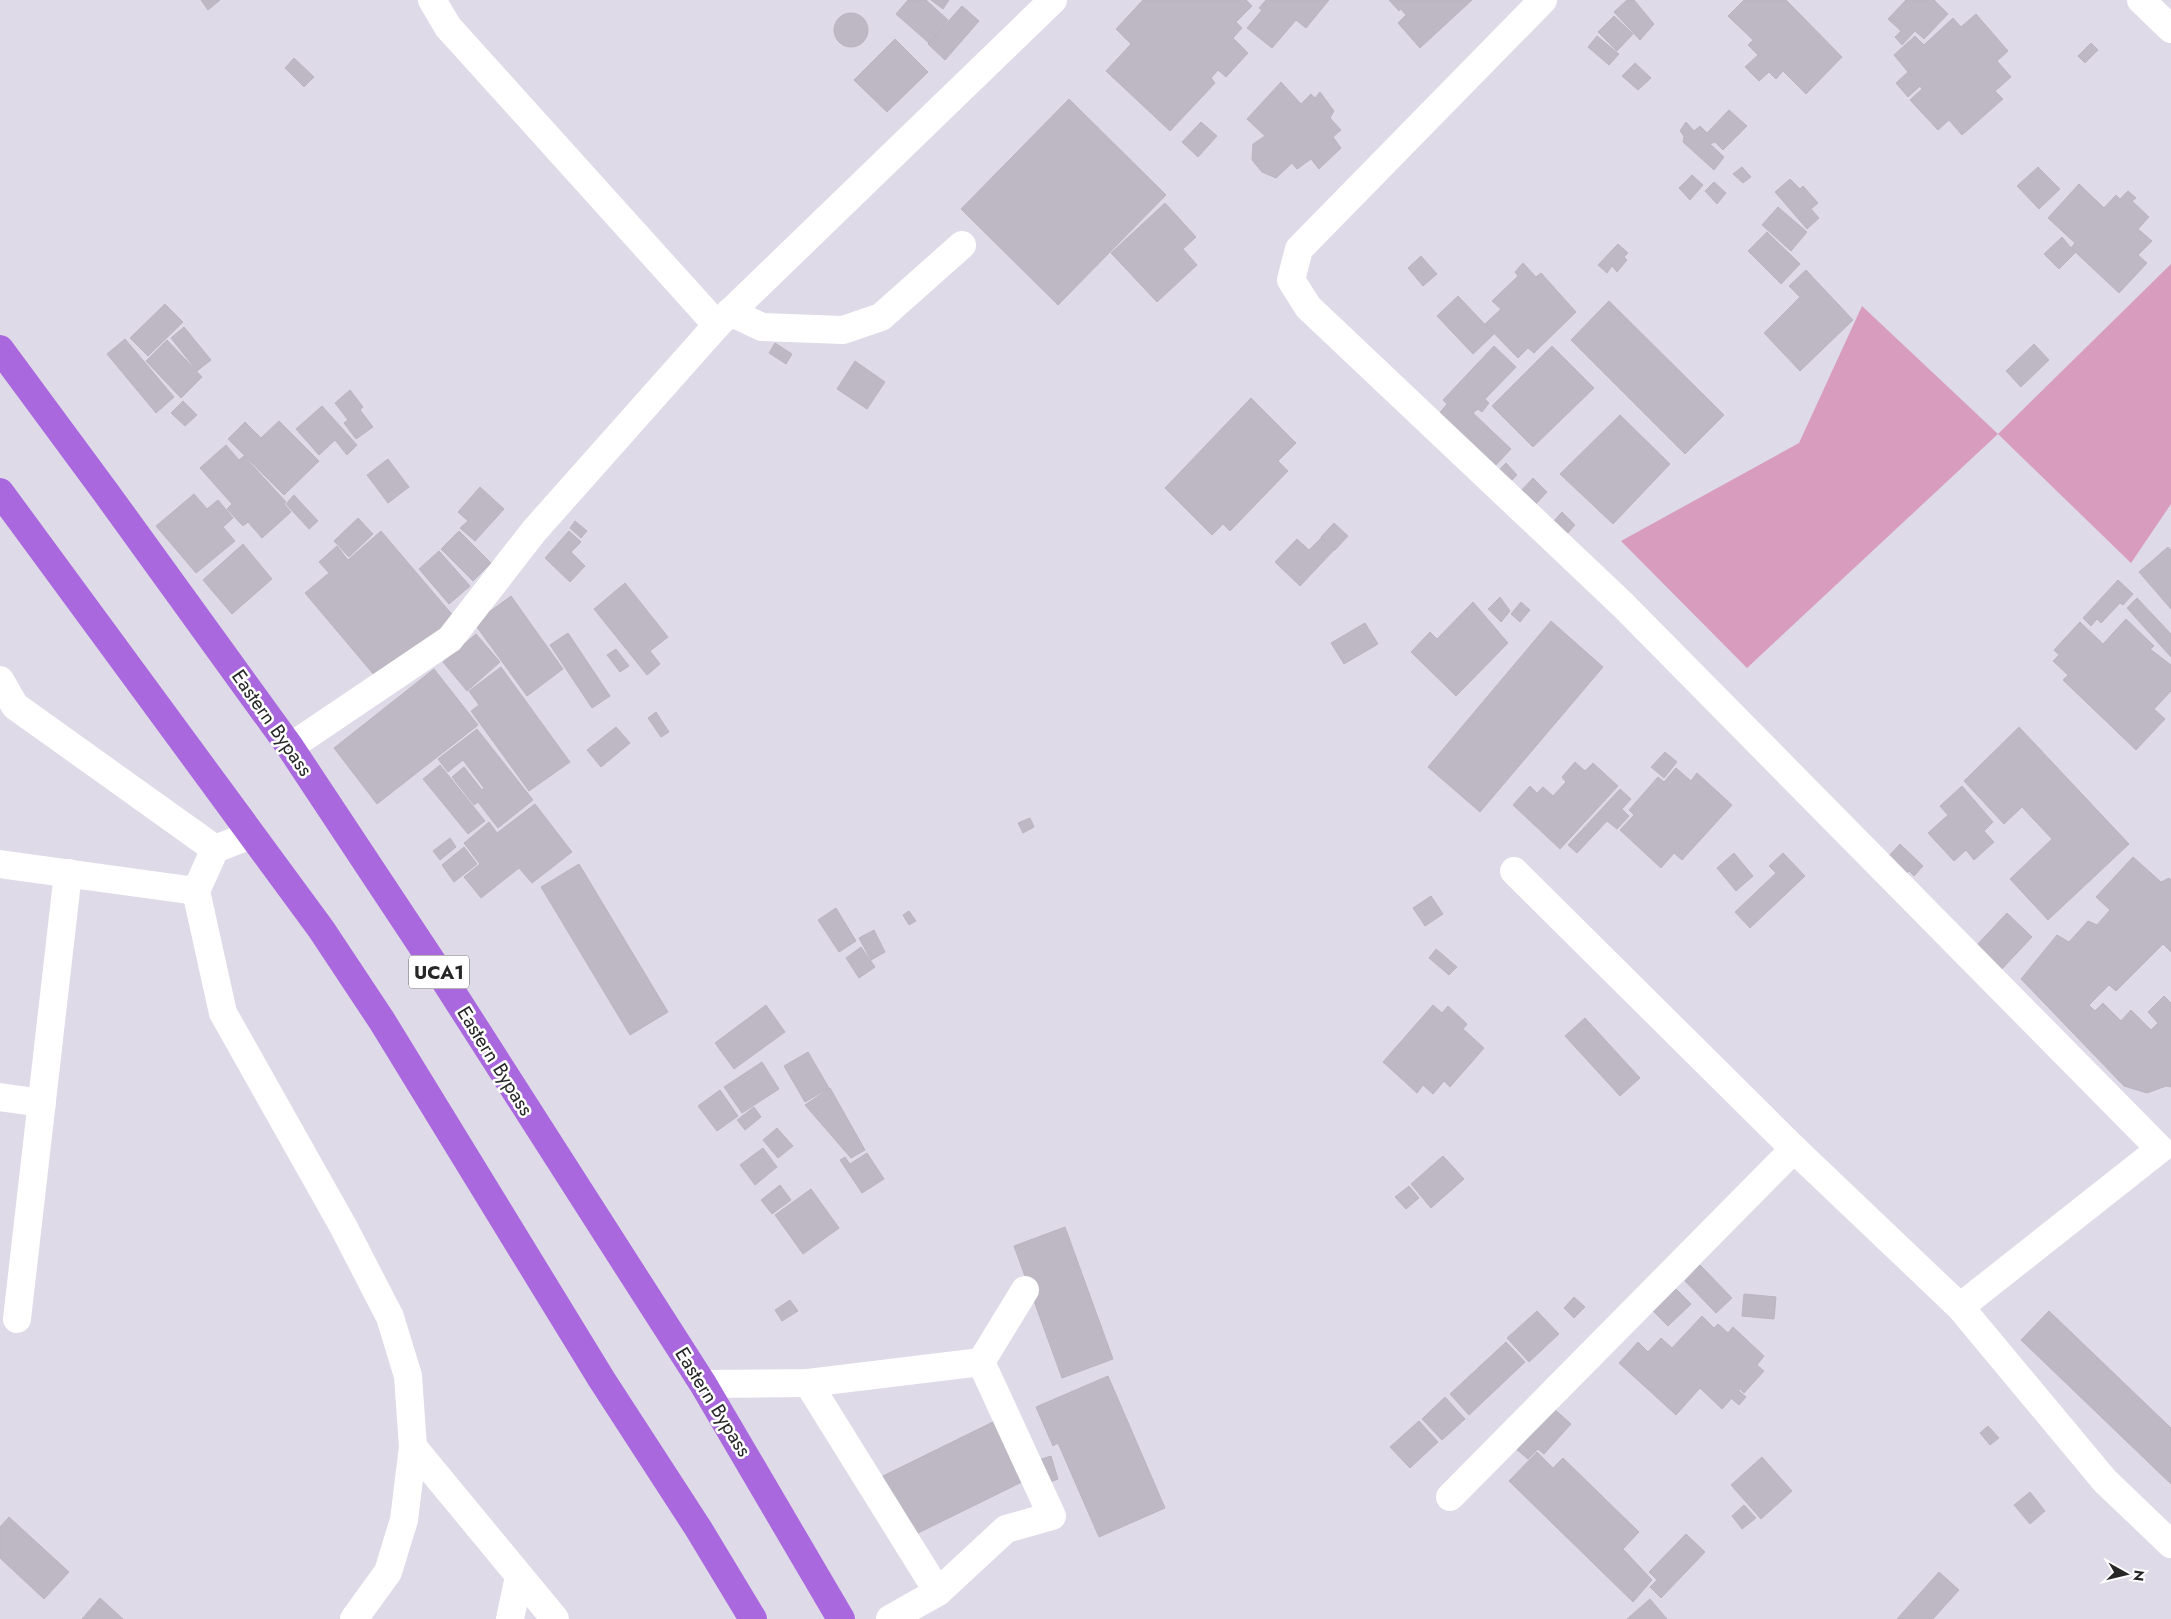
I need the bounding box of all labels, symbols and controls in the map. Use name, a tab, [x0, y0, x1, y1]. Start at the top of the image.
street label: Eastern Bypass	[224, 664, 320, 782]
road number: UCA1	[409, 956, 469, 989]
street label: Eastern Bypass	[450, 1001, 540, 1121]
street label: Eastern Bypass	[668, 1342, 758, 1462]
north arrow	[2101, 1549, 2151, 1599]
text: N	[2128, 1569, 2150, 1583]

